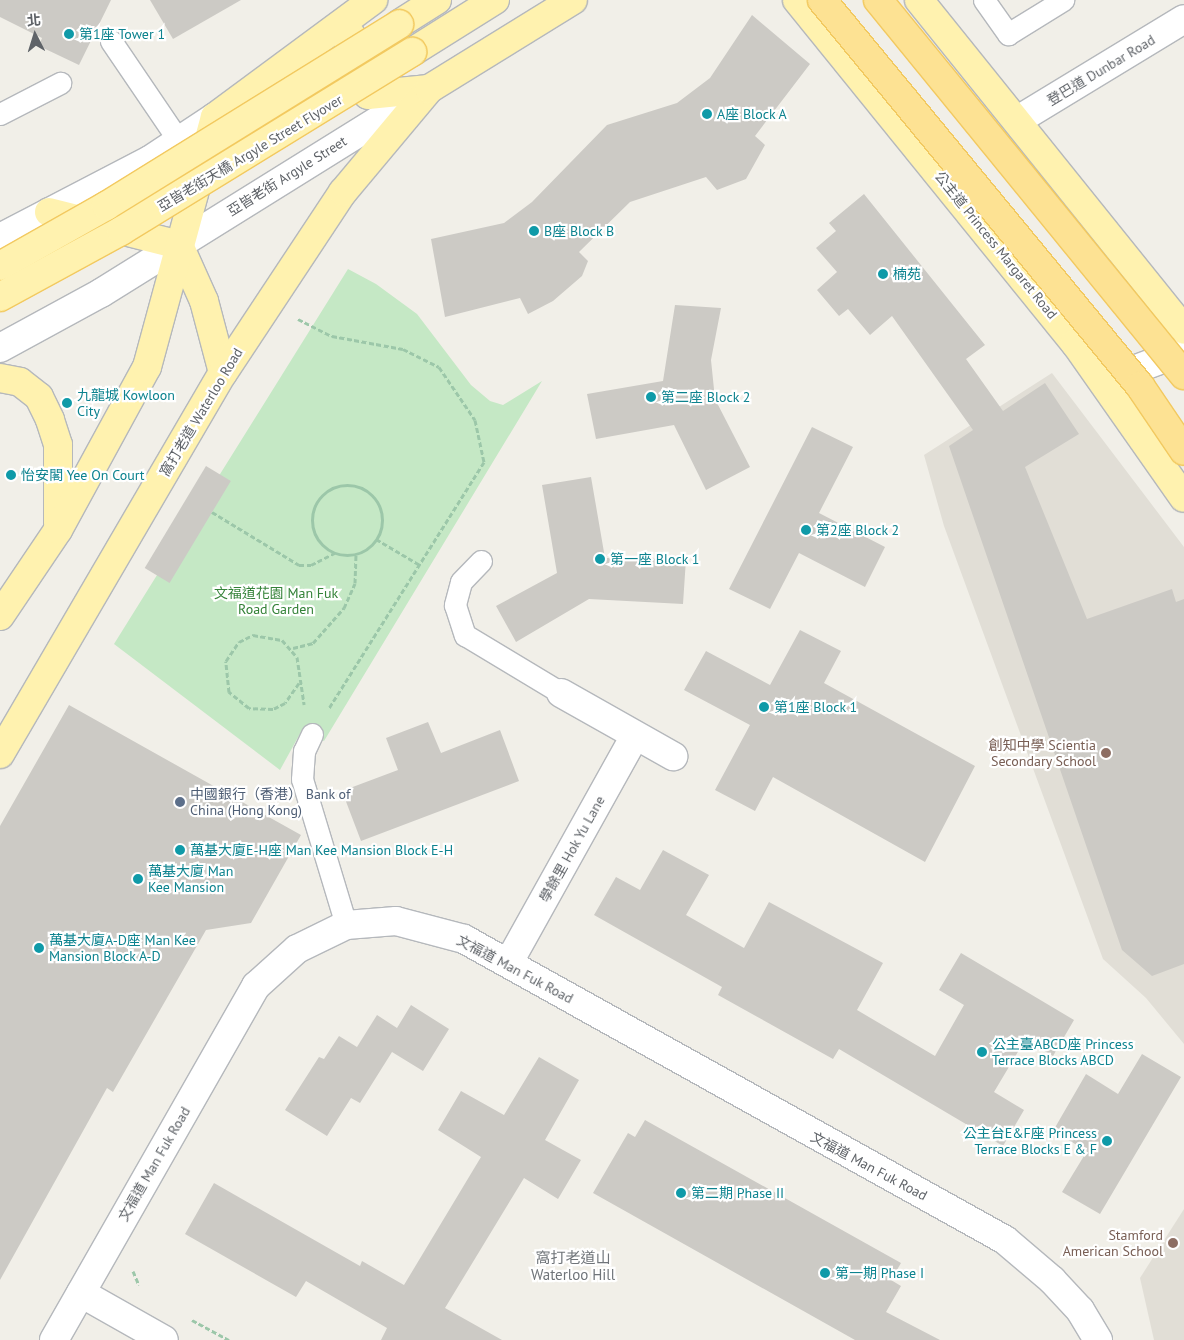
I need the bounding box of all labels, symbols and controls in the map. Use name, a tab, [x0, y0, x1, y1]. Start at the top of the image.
north arrow	[10, 10, 60, 60]
text: 北	[26, 10, 41, 30]
place label: 第1座 Tower 1	[79, 26, 165, 42]
marker: 第1座 Tower 1	[63, 28, 75, 40]
street label: 登巴道 Dunbar Road	[1044, 31, 1158, 109]
street label: 亞皆老街天橋 Argyle Street Flyover	[155, 91, 345, 215]
place label: A座 Block A	[717, 106, 788, 122]
marker: A座 Block A	[701, 108, 713, 120]
street label: 亞皆老街 Argyle Street	[224, 132, 350, 220]
street label: 公主道 Princess Margaret Road	[931, 168, 1061, 322]
place label: B座 Block B	[544, 223, 615, 239]
marker: B座 Block B	[528, 225, 540, 237]
place label: 楠苑	[893, 266, 921, 282]
marker: 楠苑	[877, 268, 889, 280]
street label: 窩打老道 Waterloo Road	[156, 345, 246, 479]
place label: 九龍城 Kowloon City	[77, 387, 175, 420]
place label: 第二座 Block 2	[661, 389, 751, 405]
marker: 第二座 Block 2	[645, 391, 657, 403]
marker: 九龍城 Kowloon City	[61, 397, 73, 409]
place label: 怡安閣 Yee On Court	[21, 467, 145, 483]
marker: 怡安閣 Yee On Court	[5, 469, 17, 481]
place label: 第2座 Block 2	[816, 522, 900, 538]
marker: 第2座 Block 2	[800, 524, 812, 536]
place label: 第一座 Block 1	[610, 551, 700, 567]
marker: 第一座 Block 1	[594, 553, 606, 565]
park label: 文福道花園 Man Fuk Road Garden	[214, 585, 338, 618]
place label: 第1座 Block 1	[774, 699, 858, 715]
marker: 第1座 Block 1	[758, 701, 770, 713]
place label: 創知中學 Scientia Secondary School	[989, 737, 1096, 770]
marker: 創知中學 Scientia Secondary School	[1100, 747, 1112, 759]
place label: 中國銀行（香港） Bank of China (Hong Kong)	[190, 786, 351, 819]
street label: 學餘里 Hok Yu Lane	[536, 793, 608, 905]
marker: 中國銀行（香港） Bank of China (Hong Kong)	[174, 796, 186, 808]
place label: 萬基大廈E-H座 Man Kee Mansion Block E-H	[190, 842, 453, 858]
marker: 萬基大廈E-H座 Man Kee Mansion Block E-H	[174, 844, 186, 856]
place label: 萬基大廈 Man Kee Mansion	[148, 863, 233, 896]
marker: 萬基大廈 Man Kee Mansion	[132, 873, 144, 885]
street label: 文福道 Man Fuk Road	[454, 931, 576, 1007]
place label: 萬基大廈A-D座 Man Kee Mansion Block A-D	[49, 932, 196, 964]
marker: 萬基大廈A-D座 Man Kee Mansion Block A-D	[33, 942, 45, 954]
place label: 公主臺ABCD座 Princess Terrace Blocks ABCD	[992, 1036, 1134, 1068]
marker: 公主臺ABCD座 Princess Terrace Blocks ABCD	[976, 1046, 988, 1058]
street label: 文福道 Man Fuk Road	[114, 1104, 194, 1224]
place label: 公主台E&F座 Princess Terrace Blocks E & F	[963, 1125, 1097, 1158]
street label: 文福道 Man Fuk Road	[808, 1128, 930, 1204]
marker: 公主台E&F座 Princess Terrace Blocks E & F	[1101, 1135, 1113, 1147]
place label: 第二期 Phase II	[691, 1185, 784, 1201]
marker: 第二期 Phase II	[675, 1187, 687, 1199]
place label: Stamford American School	[1063, 1227, 1163, 1260]
marker: Stamford American School	[1167, 1237, 1179, 1249]
district label: 窩打老道山 Waterloo Hill	[523, 1248, 623, 1283]
place label: 第一期 Phase I	[835, 1265, 924, 1281]
marker: 第一期 Phase I	[819, 1267, 831, 1279]

